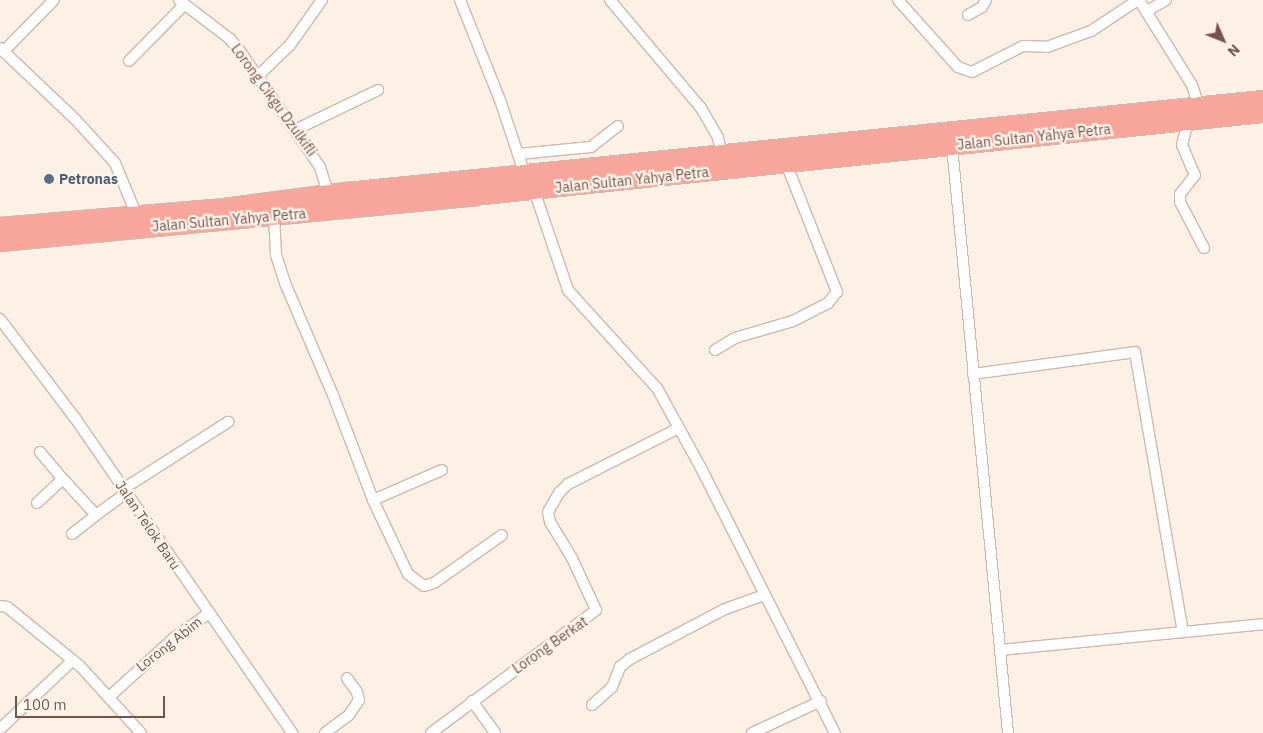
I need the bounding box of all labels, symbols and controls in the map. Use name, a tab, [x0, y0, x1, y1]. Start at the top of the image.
north arrow	[1198, 15, 1248, 65]
street label: Lorong Cikgu Dzulkifli	[228, 41, 320, 159]
text: N	[1224, 41, 1244, 60]
street label: Jalan Sultan Yahya Petra	[956, 121, 1112, 153]
street label: Jalan Sultan Yahya Petra	[554, 164, 710, 196]
place label: Petronas	[59, 171, 118, 187]
marker: Petronas	[43, 173, 55, 185]
street label: Jalan Sultan Yahya Petra	[151, 205, 307, 235]
street label: Jalan Telok Baru	[112, 477, 184, 573]
street label: Lorong Abim	[133, 613, 205, 675]
street label: Lorong Berkat	[509, 613, 591, 677]
scale bar	[18, 686, 168, 718]
text: 100 m	[23, 695, 67, 714]

